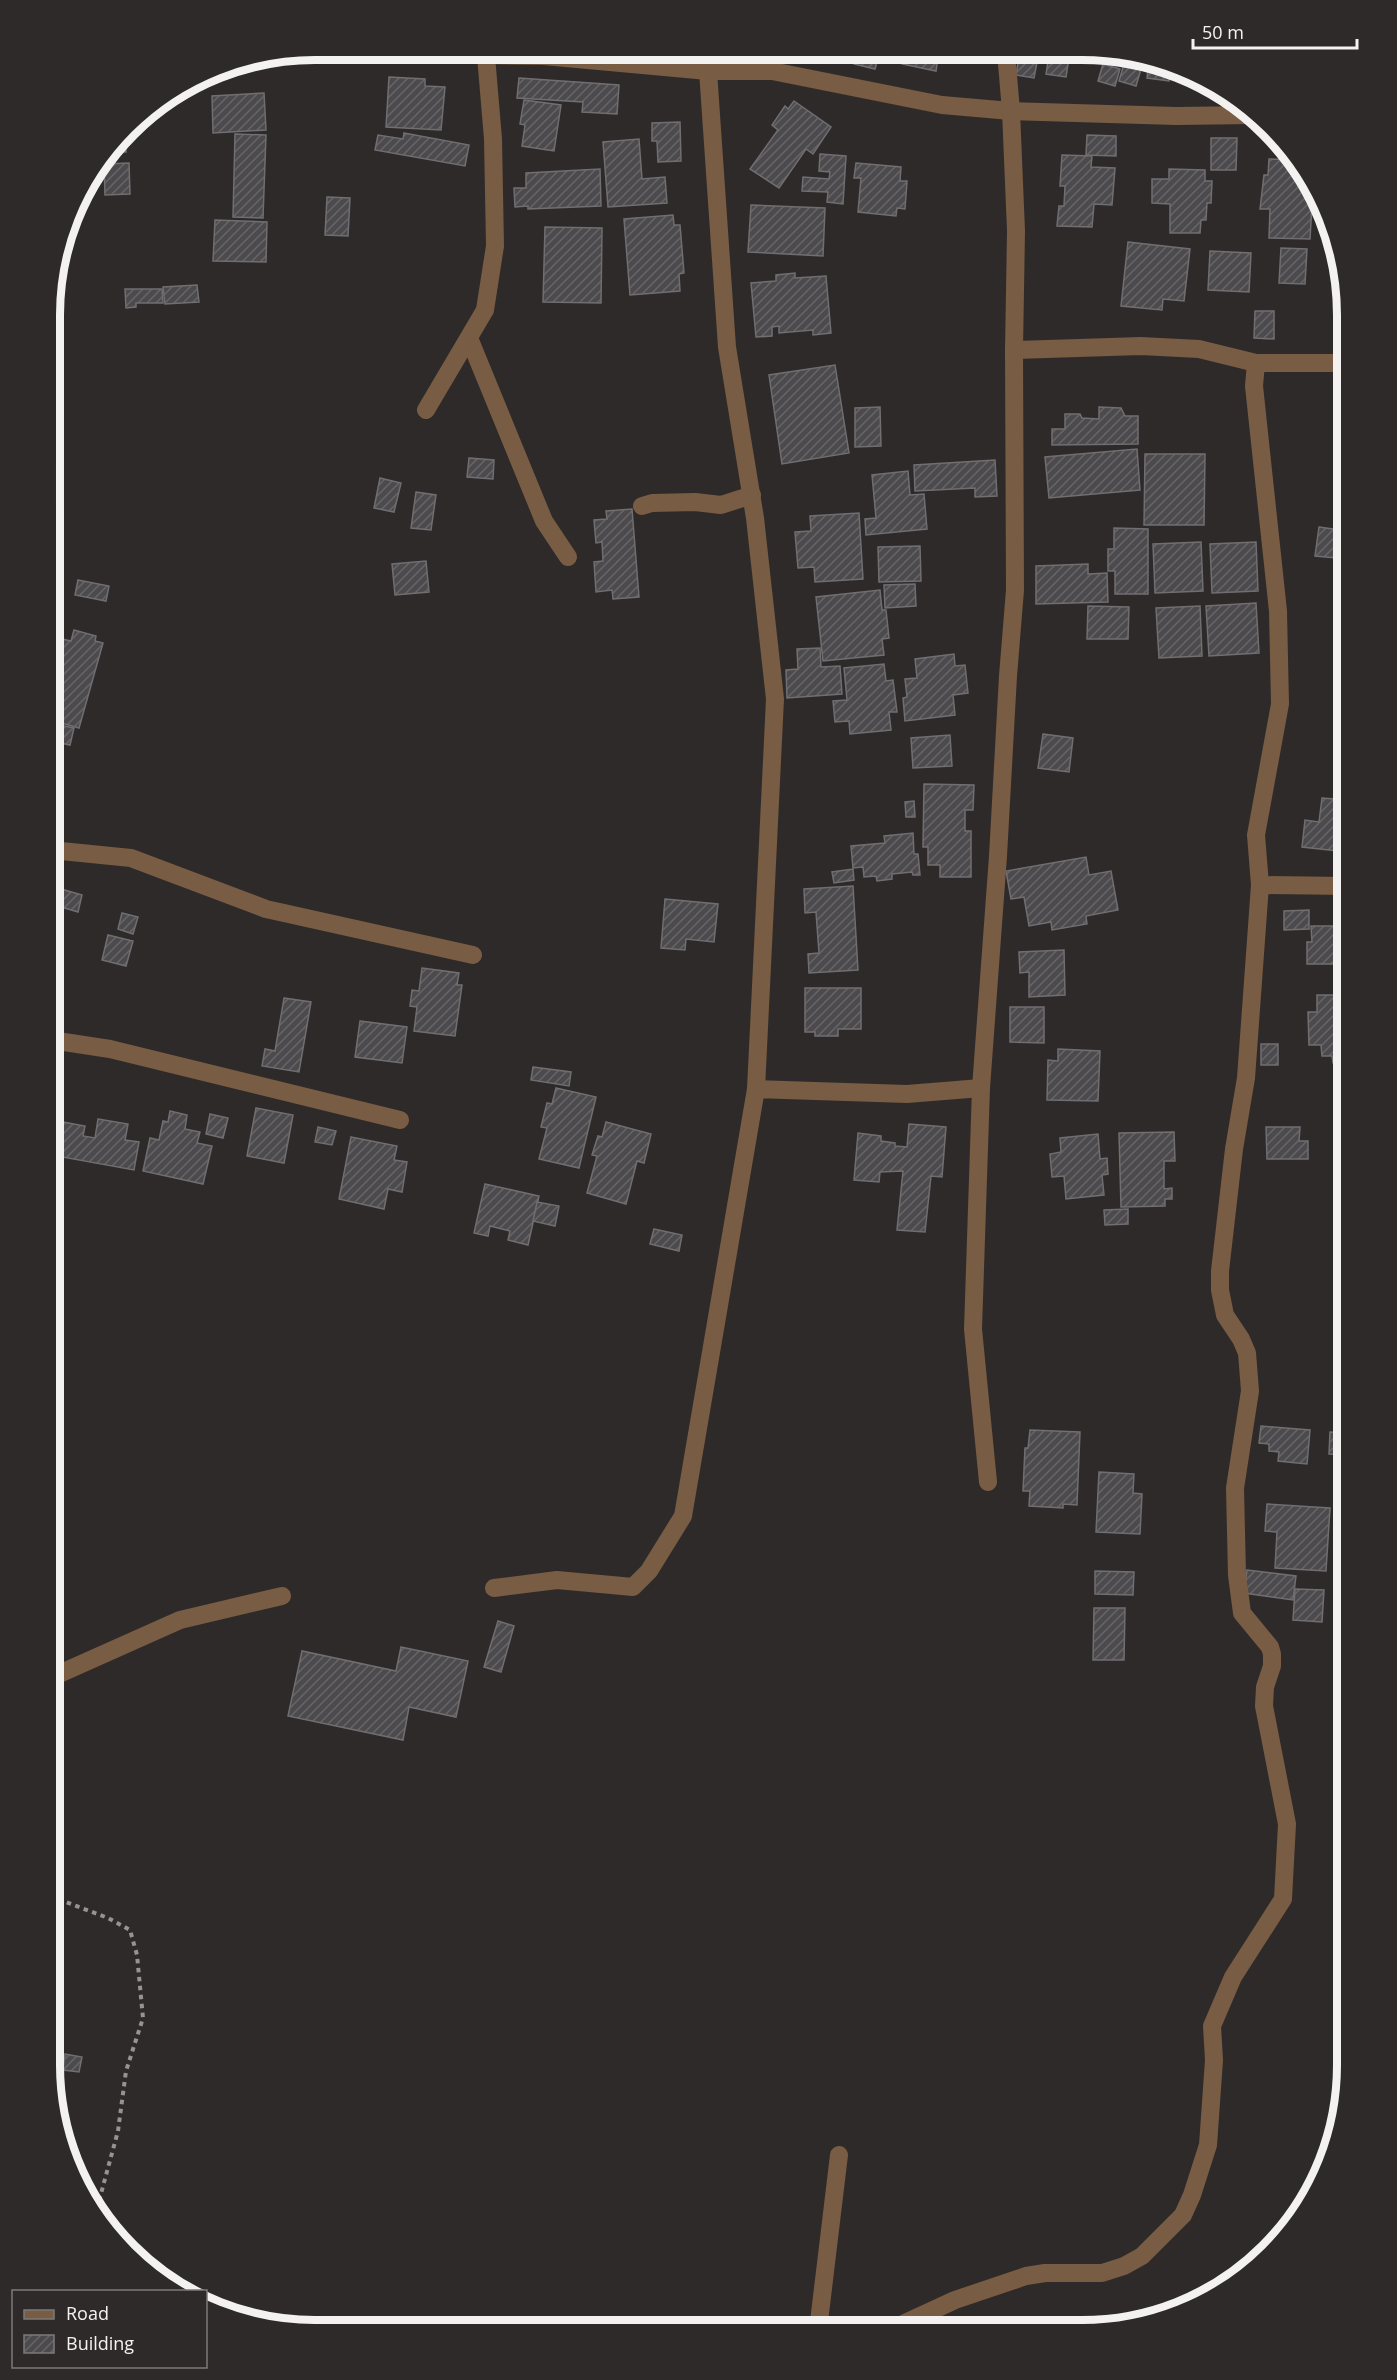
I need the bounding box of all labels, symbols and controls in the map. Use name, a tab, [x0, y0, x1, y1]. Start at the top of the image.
scale bar	[1193, 12, 1356, 50]
text: 50 m	[1202, 20, 1244, 44]
legend	[12, 2290, 207, 2368]
text: Road	[66, 2301, 109, 2325]
text: Building	[66, 2331, 134, 2355]

